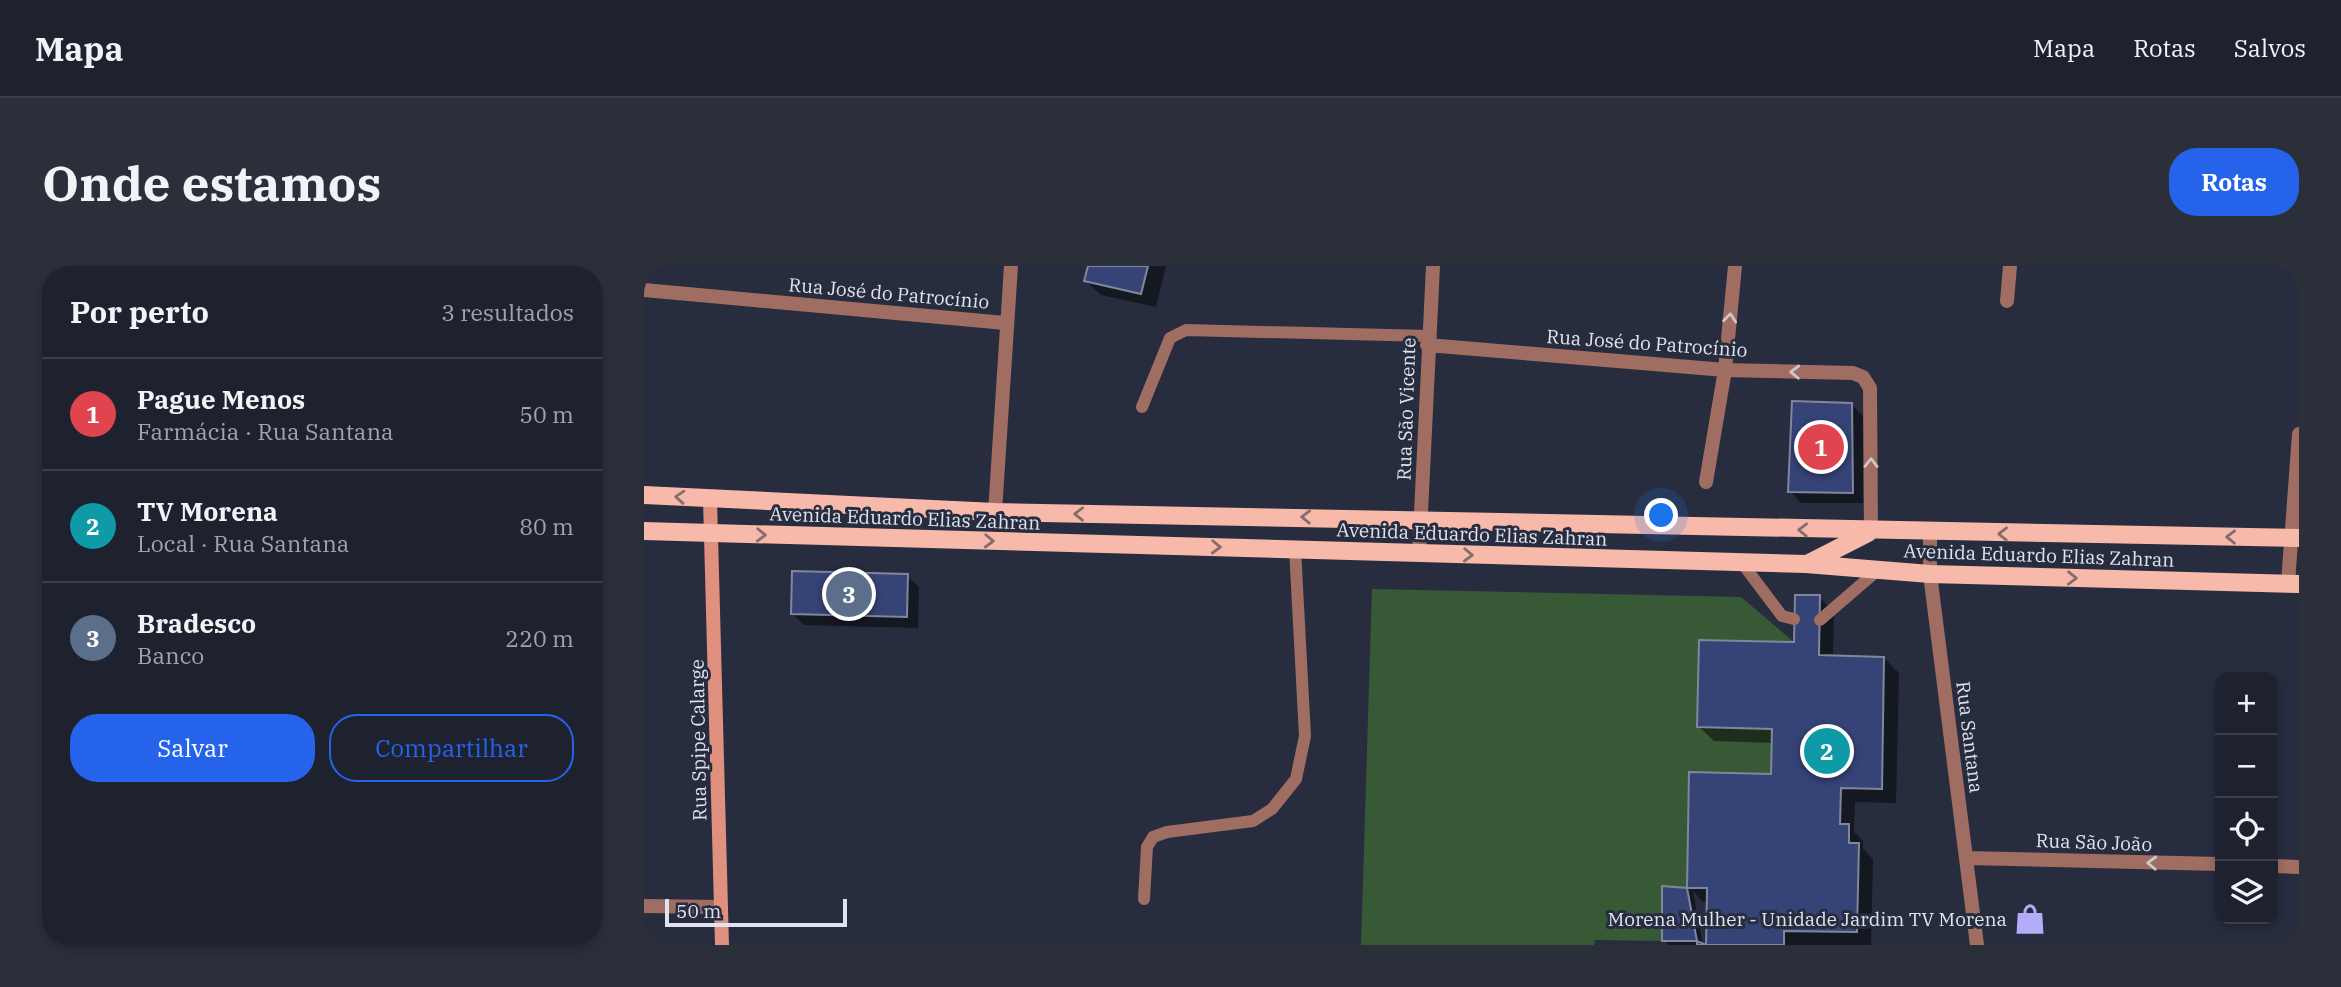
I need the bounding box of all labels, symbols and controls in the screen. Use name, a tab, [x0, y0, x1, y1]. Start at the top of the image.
text: Mapa	[35, 27, 123, 70]
text: Mapa	[2033, 32, 2095, 64]
text: Rotas	[2133, 32, 2196, 64]
text: Salvos	[2234, 32, 2306, 64]
button: Rotas	[2169, 148, 2299, 216]
text: Onde estamos	[42, 151, 381, 214]
street label: Rua José do Patrocínio	[788, 272, 990, 314]
text: Por perto	[70, 292, 209, 331]
text: 3 resultados	[441, 297, 574, 327]
one-way arrow	[1722, 312, 1737, 323]
street label: Rua José do Patrocínio	[1546, 324, 1748, 362]
street label: Rua São Vicente	[1392, 337, 1420, 481]
one-way arrow	[1789, 364, 1800, 379]
text: Pague Menos	[137, 382, 305, 416]
text: 1	[86, 399, 100, 429]
text: 50 m	[519, 399, 574, 429]
text: Farmácia · Rua Santana	[137, 416, 394, 446]
pin: 1	[1798, 421, 1844, 473]
one-way arrow	[1863, 458, 1879, 468]
one-way arrow	[674, 490, 685, 505]
text: TV Morena	[137, 494, 278, 528]
your location	[1644, 498, 1678, 532]
street label: Avenida Eduardo Elias Zahran	[769, 501, 1041, 535]
one-way arrow	[1073, 506, 1083, 522]
one-way arrow	[1300, 510, 1311, 525]
text: 2	[86, 511, 100, 541]
text: 80 m	[519, 511, 574, 541]
street label: Avenida Eduardo Elias Zahran	[1336, 517, 1608, 551]
one-way arrow	[1797, 522, 1808, 538]
one-way arrow	[1998, 526, 2009, 541]
one-way arrow	[756, 527, 767, 542]
text: Local · Rua Santana	[137, 528, 349, 558]
one-way arrow	[2225, 529, 2236, 545]
one-way arrow	[984, 533, 994, 549]
street label: Avenida Eduardo Elias Zahran	[1903, 538, 2175, 572]
one-way arrow	[1211, 539, 1222, 555]
one-way arrow	[1463, 547, 1474, 563]
pin: 3	[826, 568, 872, 620]
one-way arrow	[2066, 570, 2077, 585]
text: Bradesco	[137, 606, 256, 640]
text: 3	[86, 623, 100, 653]
text: 220 m	[505, 623, 574, 653]
text: Banco	[137, 640, 204, 670]
street label: Rua Spipe Calarge	[685, 659, 711, 821]
map controls	[2215, 672, 2278, 924]
button: +	[2215, 672, 2278, 735]
street label: Rua Santana	[1951, 680, 1989, 794]
button: Salvar	[70, 714, 315, 782]
button: Compartilhar	[329, 714, 574, 782]
pin: 2	[1804, 725, 1850, 777]
button: −	[2215, 735, 2278, 798]
button: locate	[2215, 798, 2278, 861]
street label: Rua São João	[2035, 828, 2153, 856]
one-way arrow	[2146, 855, 2157, 870]
button: layers	[2215, 861, 2278, 924]
scale bar	[665, 896, 847, 928]
text: 50 m	[676, 899, 721, 923]
shop icon: Morena Mulher - Unidade Jardim TV Morena	[2013, 902, 2047, 936]
place label: Morena Mulher - Unidade Jardim TV Morena	[1608, 907, 2007, 931]

